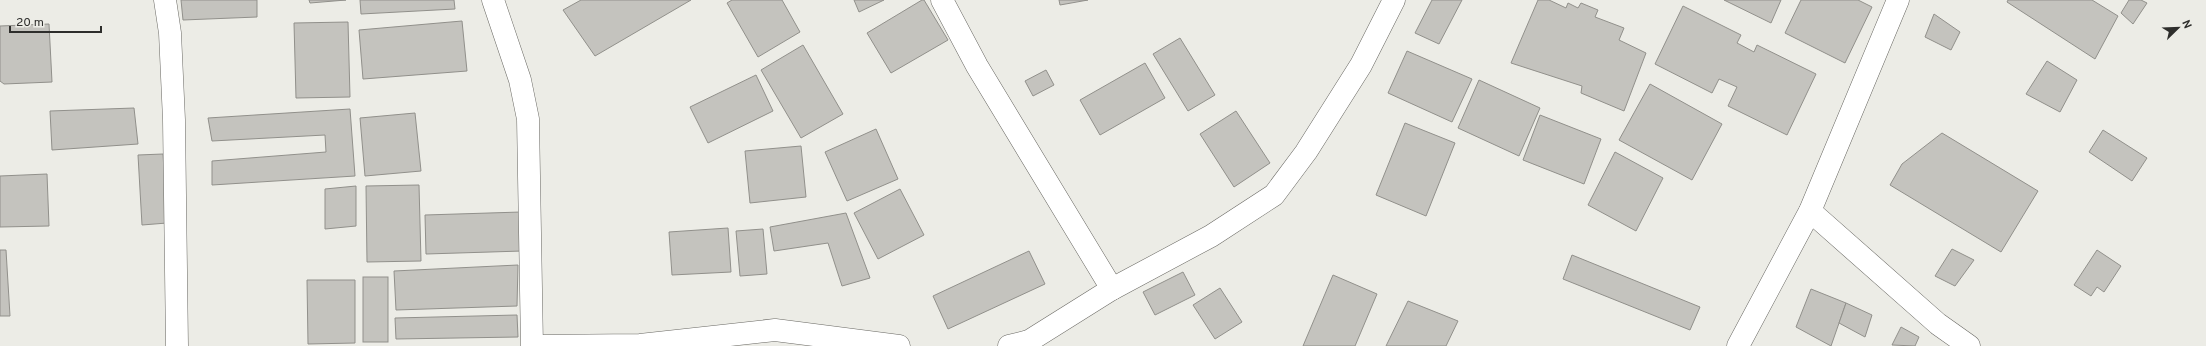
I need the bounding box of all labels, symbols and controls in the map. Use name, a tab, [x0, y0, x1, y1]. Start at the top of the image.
scale bar	[10, 8, 101, 34]
north arrow	[2158, 8, 2198, 48]
text: 20 m	[16, 15, 44, 31]
text: N	[2178, 18, 2194, 31]

